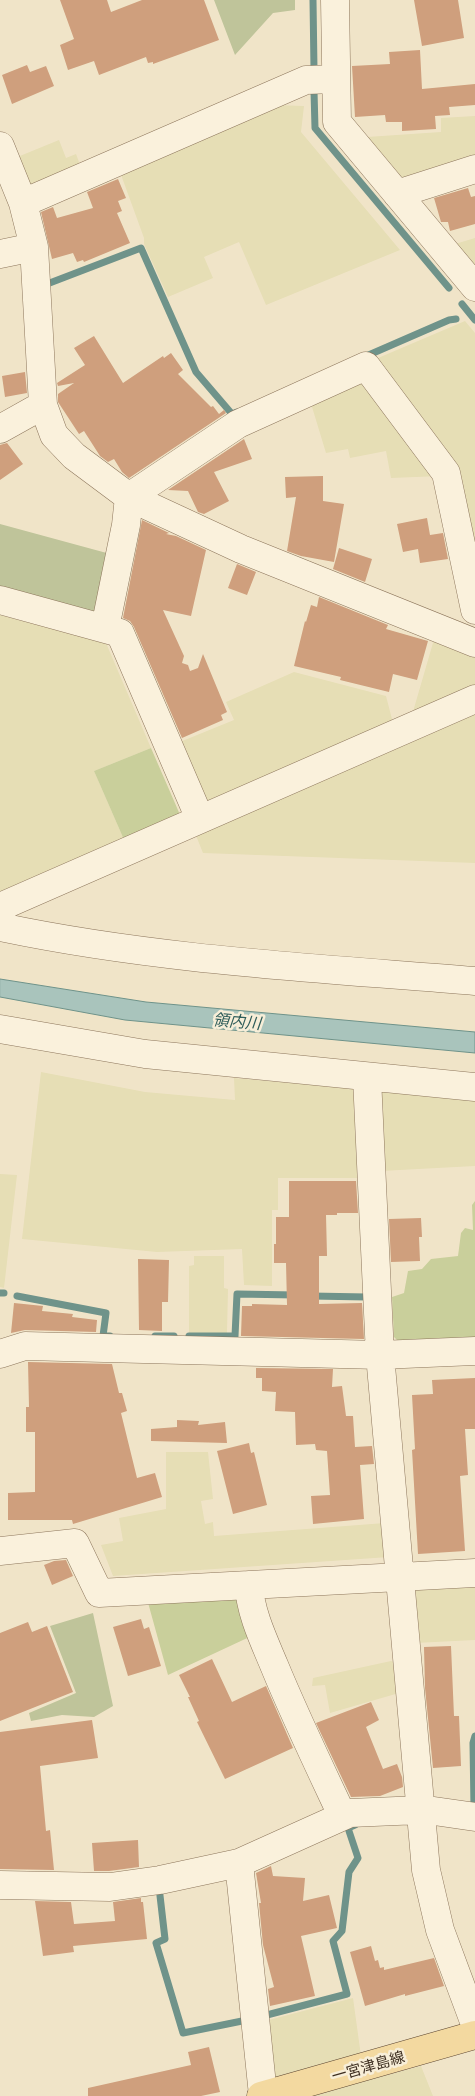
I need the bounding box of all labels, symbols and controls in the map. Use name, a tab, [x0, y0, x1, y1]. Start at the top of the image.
water label: 領内川	[212, 1009, 262, 1033]
street label: 一宮津島線	[329, 2047, 407, 2085]

